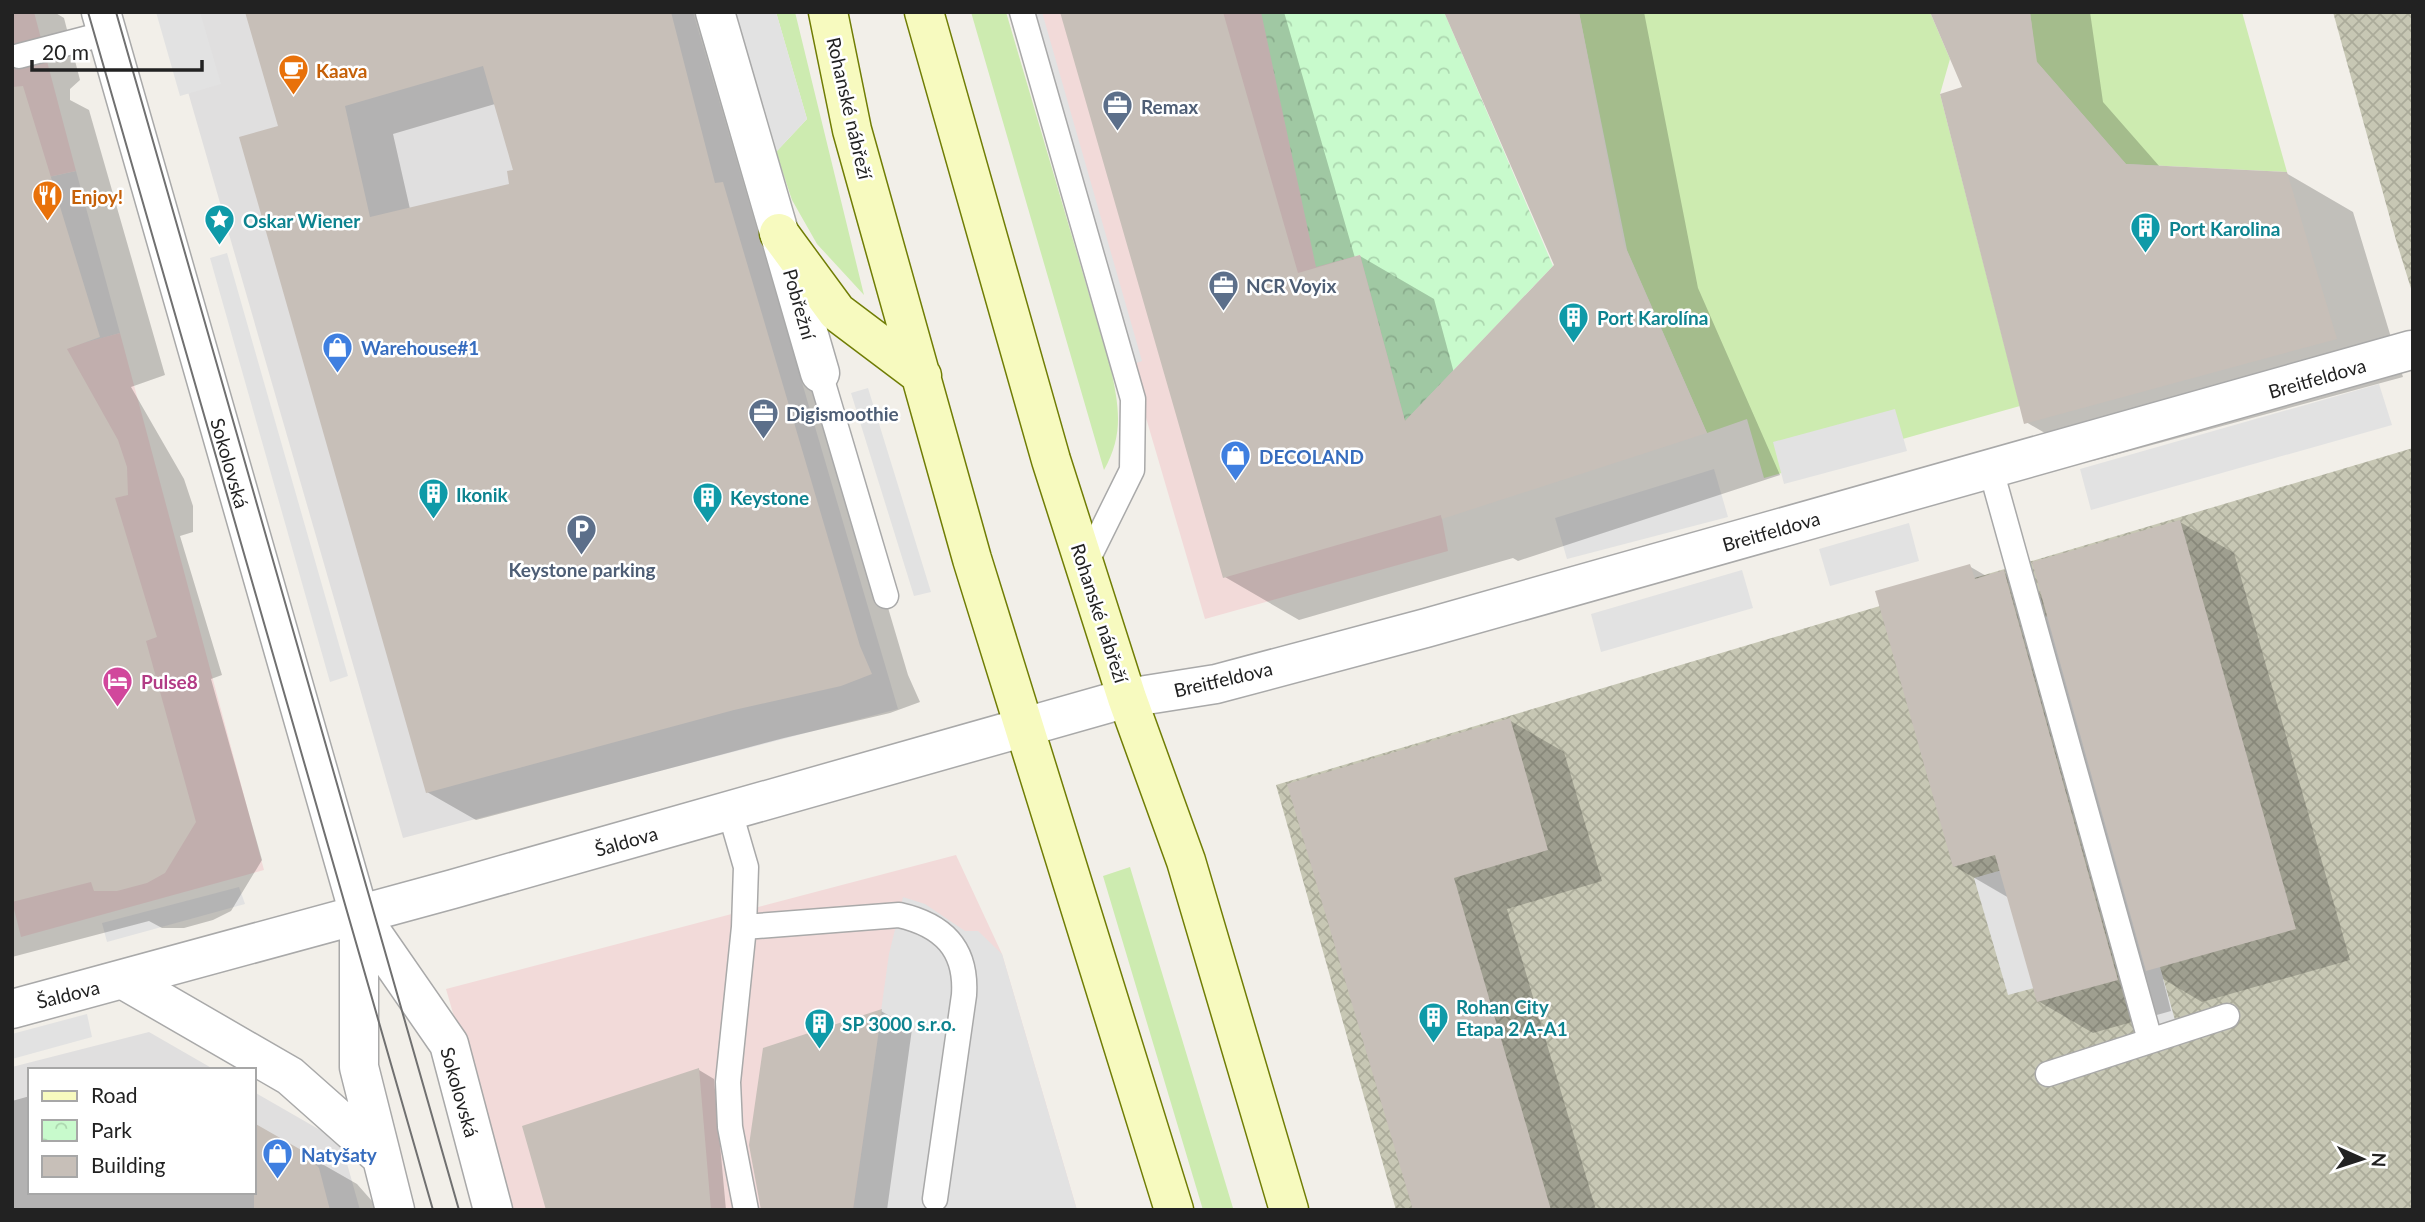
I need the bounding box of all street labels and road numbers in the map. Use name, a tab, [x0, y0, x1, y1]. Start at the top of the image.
street label: Rohanské nábřeží	[822, 35, 878, 183]
street label: Pobřežní	[779, 266, 821, 343]
street label: Breitfeldova	[2265, 353, 2369, 403]
street label: Sokolovská	[206, 415, 254, 511]
street label: Breitfeldova	[1719, 506, 1823, 556]
street label: Rohanské nábřeží	[1067, 540, 1134, 687]
street label: Breitfeldova	[1171, 656, 1275, 702]
street label: Šaldova	[592, 821, 660, 861]
street label: Šaldova	[34, 975, 102, 1013]
street label: Sokolovská	[436, 1044, 484, 1140]

